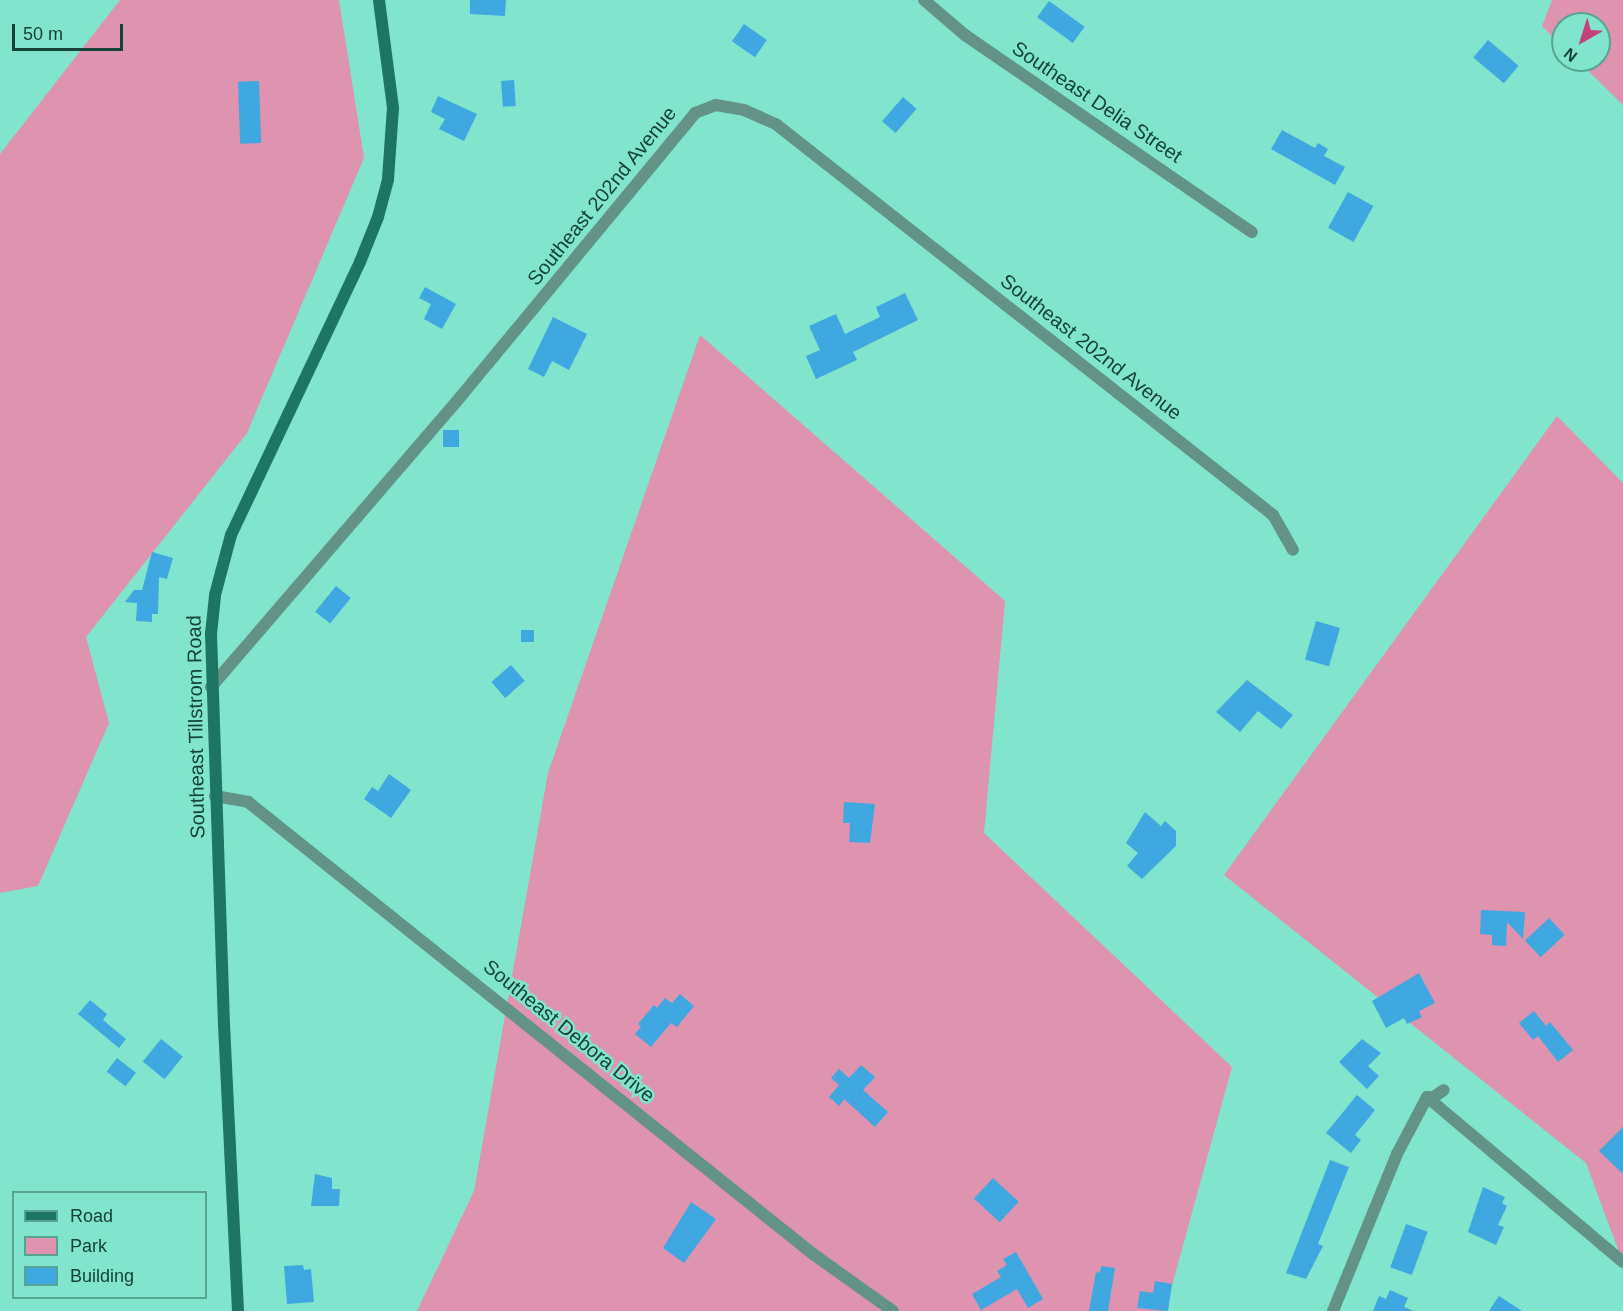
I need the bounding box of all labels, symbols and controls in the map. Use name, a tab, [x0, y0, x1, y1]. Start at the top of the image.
scale bar	[15, 12, 126, 50]
north arrow	[1551, 12, 1611, 72]
text: 50 m	[23, 24, 63, 44]
street label: Southeast Delia Street	[1007, 36, 1187, 168]
text: N	[1561, 45, 1580, 65]
street label: Southeast 202nd Avenue	[522, 101, 682, 291]
street label: Southeast 202nd Avenue	[995, 269, 1187, 425]
street label: Southeast Tillstrom Road	[182, 615, 210, 839]
street label: Southeast Debora Drive	[479, 955, 659, 1107]
legend	[12, 1191, 207, 1299]
text: Road	[70, 1206, 113, 1226]
text: Park	[70, 1236, 107, 1256]
text: Building	[70, 1266, 134, 1286]

